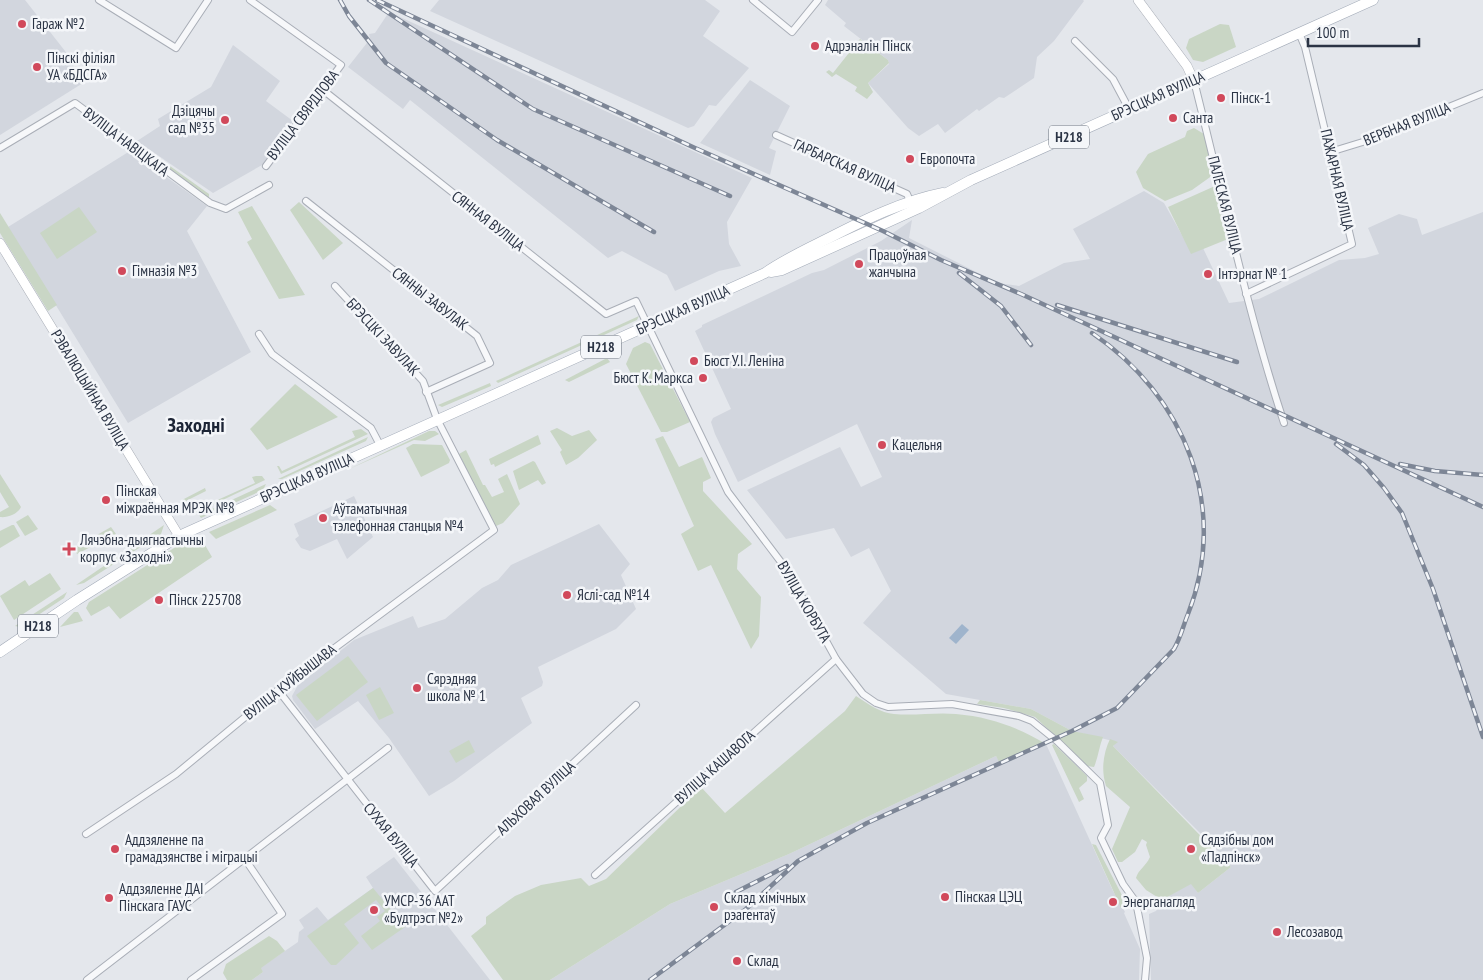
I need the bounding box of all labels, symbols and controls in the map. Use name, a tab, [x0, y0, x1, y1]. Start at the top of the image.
place label: Гараж №2	[32, 14, 85, 33]
scale bar	[1308, 15, 1419, 47]
marker: Гараж №2	[16, 18, 28, 30]
text: 100 m	[1316, 23, 1349, 42]
place label: Адрэналін Пінск	[825, 36, 911, 55]
marker: Адрэналін Пінск	[809, 40, 821, 52]
place label: Пінскі філіял УА «БДСГА»	[47, 48, 115, 84]
marker: Пінскі філіял УА «БДСГА»	[31, 61, 43, 73]
street label: ВУЛІЦА СВЯРДЛОВА	[263, 65, 343, 164]
street label: БРЭСЦКАЯ ВУЛІЦА	[1108, 66, 1208, 125]
place label: Пінск-1	[1231, 88, 1271, 107]
marker: Пінск-1	[1215, 92, 1227, 104]
street label: ВЕРБНАЯ ВУЛІЦА	[1360, 97, 1454, 150]
place label: Дзіцячы сад №35	[168, 101, 215, 137]
street label: ВУЛІЦА НАВІЦКАГА	[80, 103, 174, 181]
place label: Санта	[1183, 108, 1213, 127]
marker: Санта	[1167, 112, 1179, 124]
marker: Дзіцячы сад №35	[219, 114, 231, 126]
road number: Н218	[1049, 125, 1089, 148]
street label: ПАЖАРНАЯ ВУЛІЦА	[1317, 127, 1359, 234]
street label: ГАРБАРСКАЯ ВУЛІЦА	[791, 134, 900, 197]
place label: Европочта	[920, 149, 975, 168]
marker: Европочта	[904, 153, 916, 165]
street label: ПАЛЕСКАЯ ВУЛІЦА	[1204, 154, 1247, 257]
street label: СЯННАЯ ВУЛІЦА	[448, 186, 529, 255]
place label: Працоўная жанчына	[869, 245, 927, 281]
marker: Працоўная жанчына	[853, 258, 865, 270]
place label: Гімназія №3	[132, 261, 197, 280]
street label: СЯННЫ ЗАВУЛАК	[388, 263, 473, 335]
place label: Інтэрнат № 1	[1218, 264, 1287, 283]
marker: Гімназія №3	[116, 265, 128, 277]
marker: Інтэрнат № 1	[1202, 268, 1214, 280]
street label: БРЭСЦКАЯ ВУЛІЦА	[633, 280, 733, 339]
street label: БРЭСЦКІ ЗАВУЛАК	[343, 294, 424, 380]
street label: РЭВАЛЮЦЫЙНАЯ ВУЛІЦА	[47, 326, 134, 454]
road number: Н218	[581, 336, 621, 358]
place label: Бюст У.І. Леніна	[704, 351, 784, 370]
marker: Бюст У.І. Леніна	[688, 355, 700, 367]
place label: Бюст К. Маркса	[613, 368, 693, 387]
marker: Бюст К. Маркса	[697, 372, 709, 384]
district label: Заходні	[167, 412, 225, 438]
place label: Кацельня	[892, 435, 942, 454]
marker: Кацельня	[876, 439, 888, 451]
street label: БРЭСЦКАЯ ВУЛІЦА	[257, 448, 357, 507]
place label: Пінская міжраённая МРЭК №8	[116, 481, 235, 517]
marker: Пінская міжраённая МРЭК №8	[100, 494, 112, 506]
place label: Аўтаматычная тэлефонная станцыя №4	[333, 499, 464, 535]
marker: Аўтаматычная тэлефонная станцыя №4	[317, 512, 329, 524]
place label: Лячэбна-дыягнастычны корпус «Заходні»	[79, 530, 204, 566]
marker: Лячэбна-дыягнастычны корпус «Заходні»	[62, 542, 76, 556]
street label: ВУЛІЦА КОРБУТА	[773, 558, 836, 647]
place label: Яслі-сад №14	[577, 585, 650, 604]
marker: Яслі-сад №14	[561, 589, 573, 601]
place label: Пінск 225708	[169, 590, 241, 609]
marker: Пінск 225708	[153, 594, 165, 606]
road number: Н218	[18, 614, 58, 638]
street label: ВУЛІЦА КУЙБЫШАВА	[239, 639, 341, 724]
place label: Сярэдняя школа № 1	[427, 669, 486, 705]
marker: Сярэдняя школа № 1	[411, 682, 423, 694]
street label: ВУЛІЦА КАШАВОГА	[671, 725, 759, 808]
street label: АЛЬХОВАЯ ВУЛІЦА	[492, 756, 580, 839]
street label: СУХАЯ ВУЛІЦА	[360, 799, 424, 871]
place label: Аддзяленне па грамадзянстве і міграцыі	[125, 830, 258, 866]
place label: Сядзібны дом «Падпінск»	[1201, 830, 1274, 866]
marker: Аддзяленне па грамадзянстве і міграцыі	[109, 843, 121, 855]
marker: Сядзібны дом «Падпінск»	[1185, 843, 1197, 855]
place label: Аддзяленне ДАІ Пінскага ГАУС	[119, 879, 204, 915]
place label: Пінская ЦЭЦ	[955, 887, 1022, 906]
place label: Склад хімічных рэагентаў	[724, 888, 806, 924]
place label: УМСР-36 ААТ «Будтрэст №2»	[384, 891, 463, 927]
marker: Пінская ЦЭЦ	[939, 891, 951, 903]
marker: Аддзяленне ДАІ Пінскага ГАУС	[103, 892, 115, 904]
place label: Энерганагляд	[1123, 892, 1195, 911]
marker: Энерганагляд	[1107, 896, 1119, 908]
marker: Склад хімічных рэагентаў	[708, 901, 720, 913]
marker: УМСР-36 ААТ «Будтрэст №2»	[368, 904, 380, 916]
place label: Лесозавод	[1286, 922, 1343, 941]
marker: Лесозавод	[1271, 926, 1283, 938]
place label: Склад	[747, 951, 779, 970]
marker: Склад	[731, 955, 743, 967]

